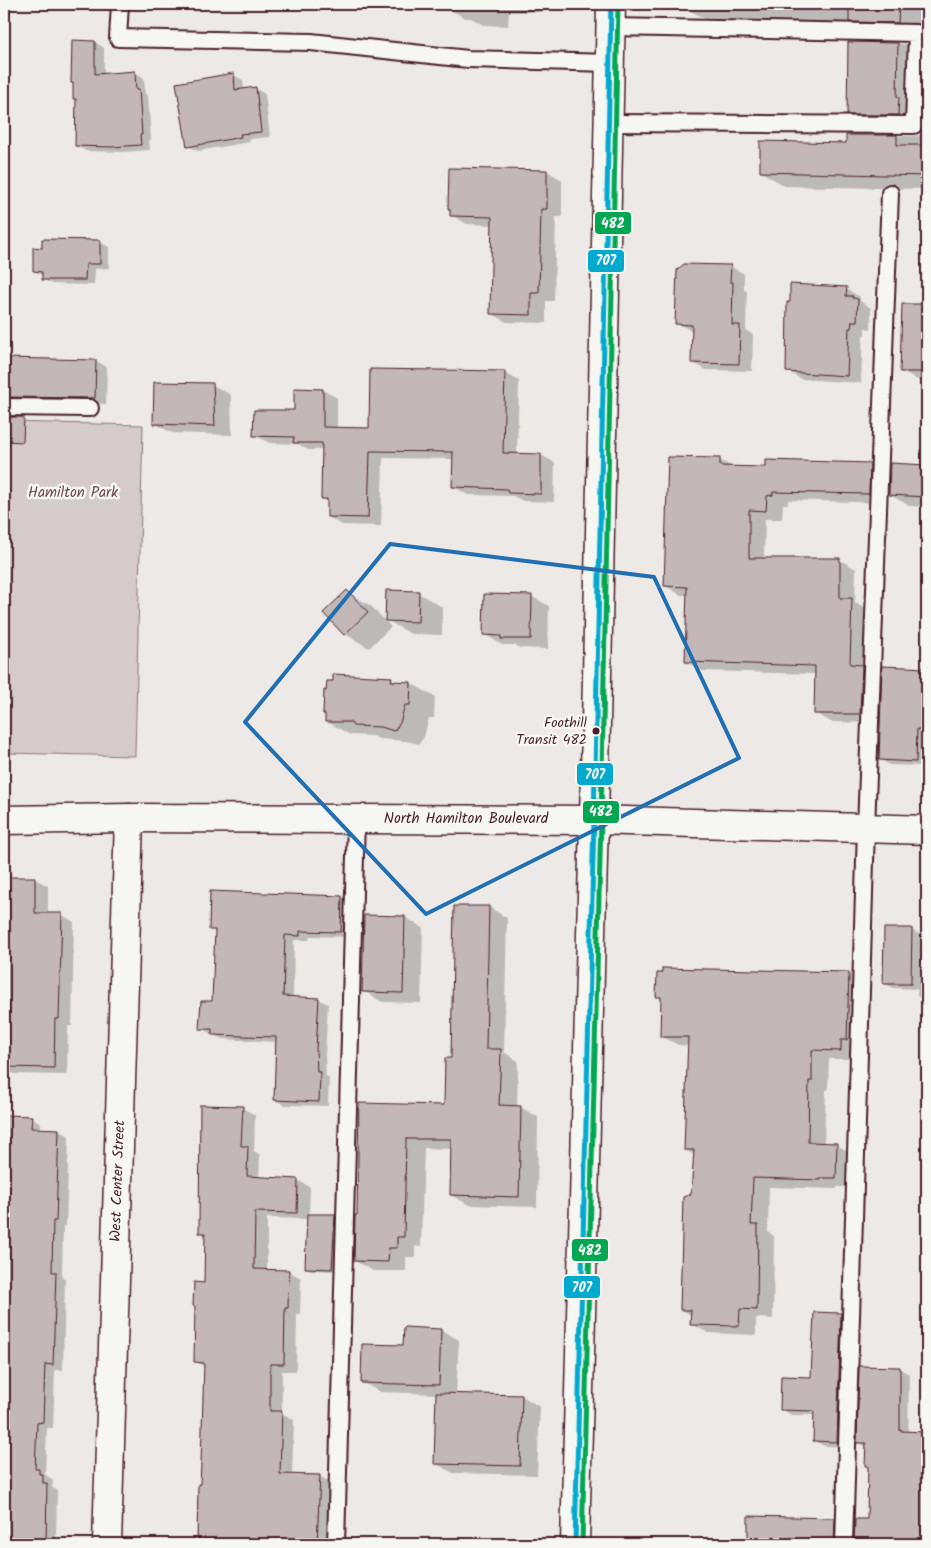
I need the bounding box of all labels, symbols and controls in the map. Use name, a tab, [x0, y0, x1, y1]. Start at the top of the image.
line badge: 482	[594, 211, 632, 235]
text: 482	[601, 213, 625, 235]
line badge: 707	[587, 249, 625, 273]
text: 707	[596, 250, 617, 272]
park label: Hamilton Park	[28, 481, 119, 505]
place label: Foothill Transit 482	[516, 712, 588, 751]
marker: Foothill Transit 482	[591, 726, 601, 736]
line badge: 707	[576, 762, 614, 786]
text: 707	[585, 764, 606, 786]
line badge: 482	[582, 800, 620, 824]
text: 482	[589, 801, 613, 823]
street label: North Hamilton Boulevard	[384, 807, 549, 831]
street label: West Center Street	[104, 1119, 132, 1242]
line badge: 482	[571, 1238, 609, 1262]
text: 482	[578, 1240, 602, 1262]
line badge: 707	[563, 1275, 601, 1299]
text: 707	[572, 1277, 593, 1299]

